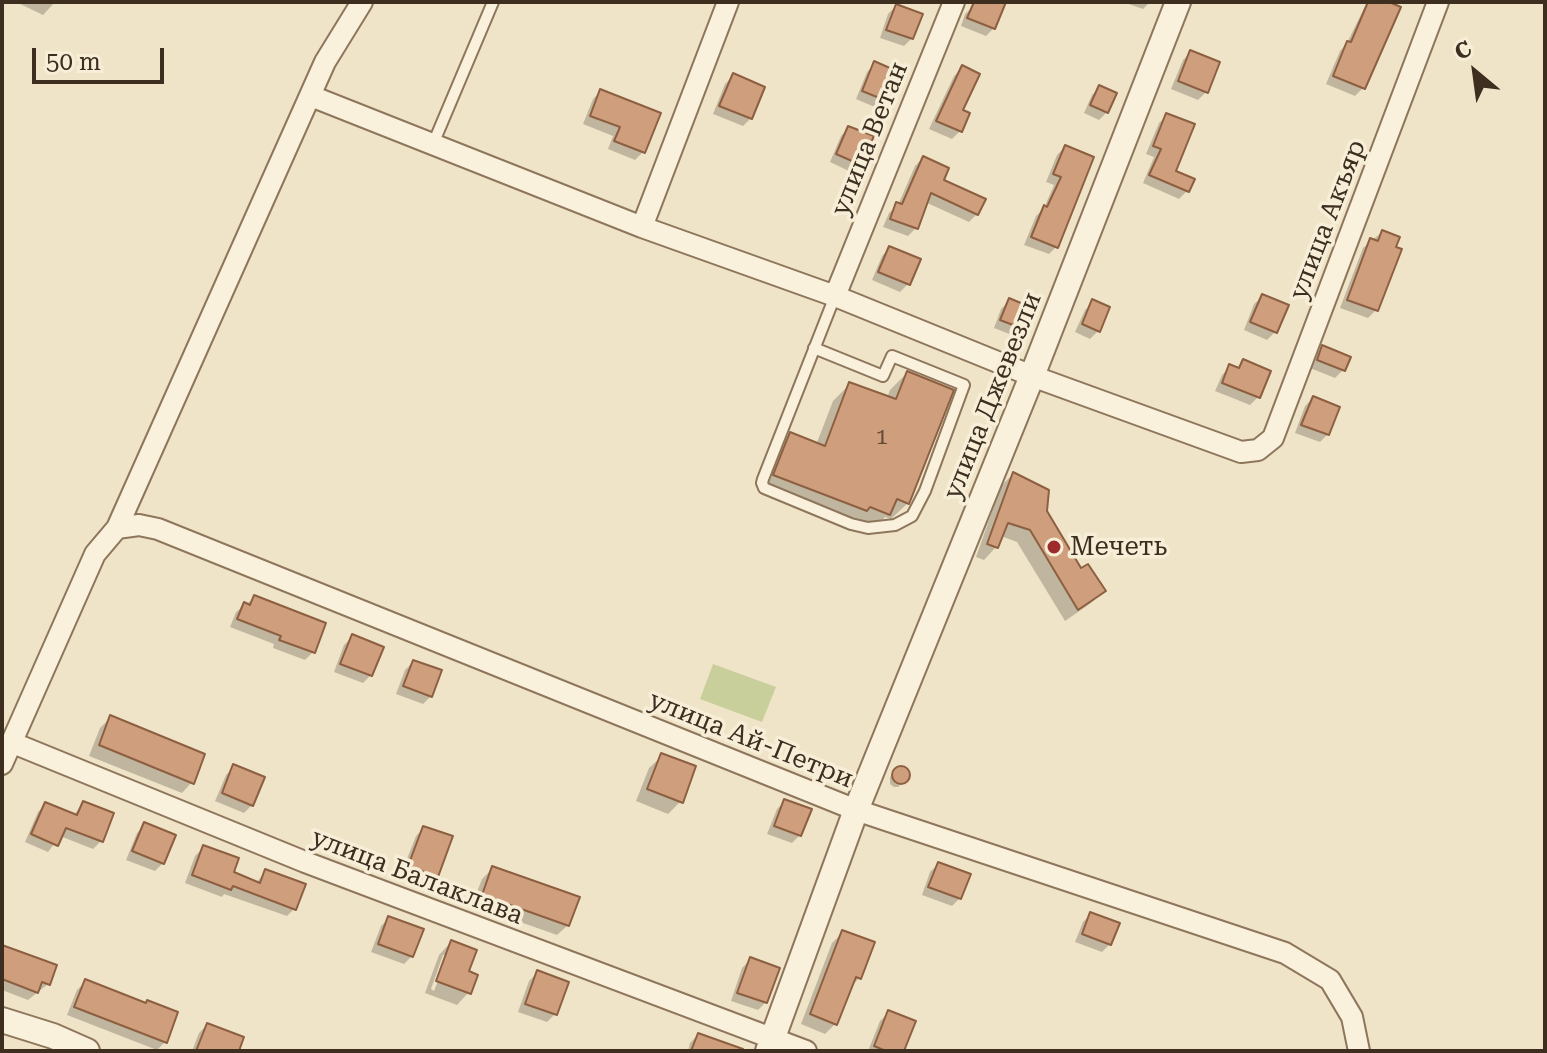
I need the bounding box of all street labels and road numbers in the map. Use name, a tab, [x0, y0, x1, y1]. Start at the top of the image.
street label: улица Ветан	[825, 58, 915, 220]
street label: улица Акъяр	[1283, 136, 1373, 304]
street label: улица Джевезли	[937, 288, 1049, 504]
street label: улица Ай-Петри	[644, 685, 858, 795]
street label: улица Балаклава	[307, 822, 527, 932]

